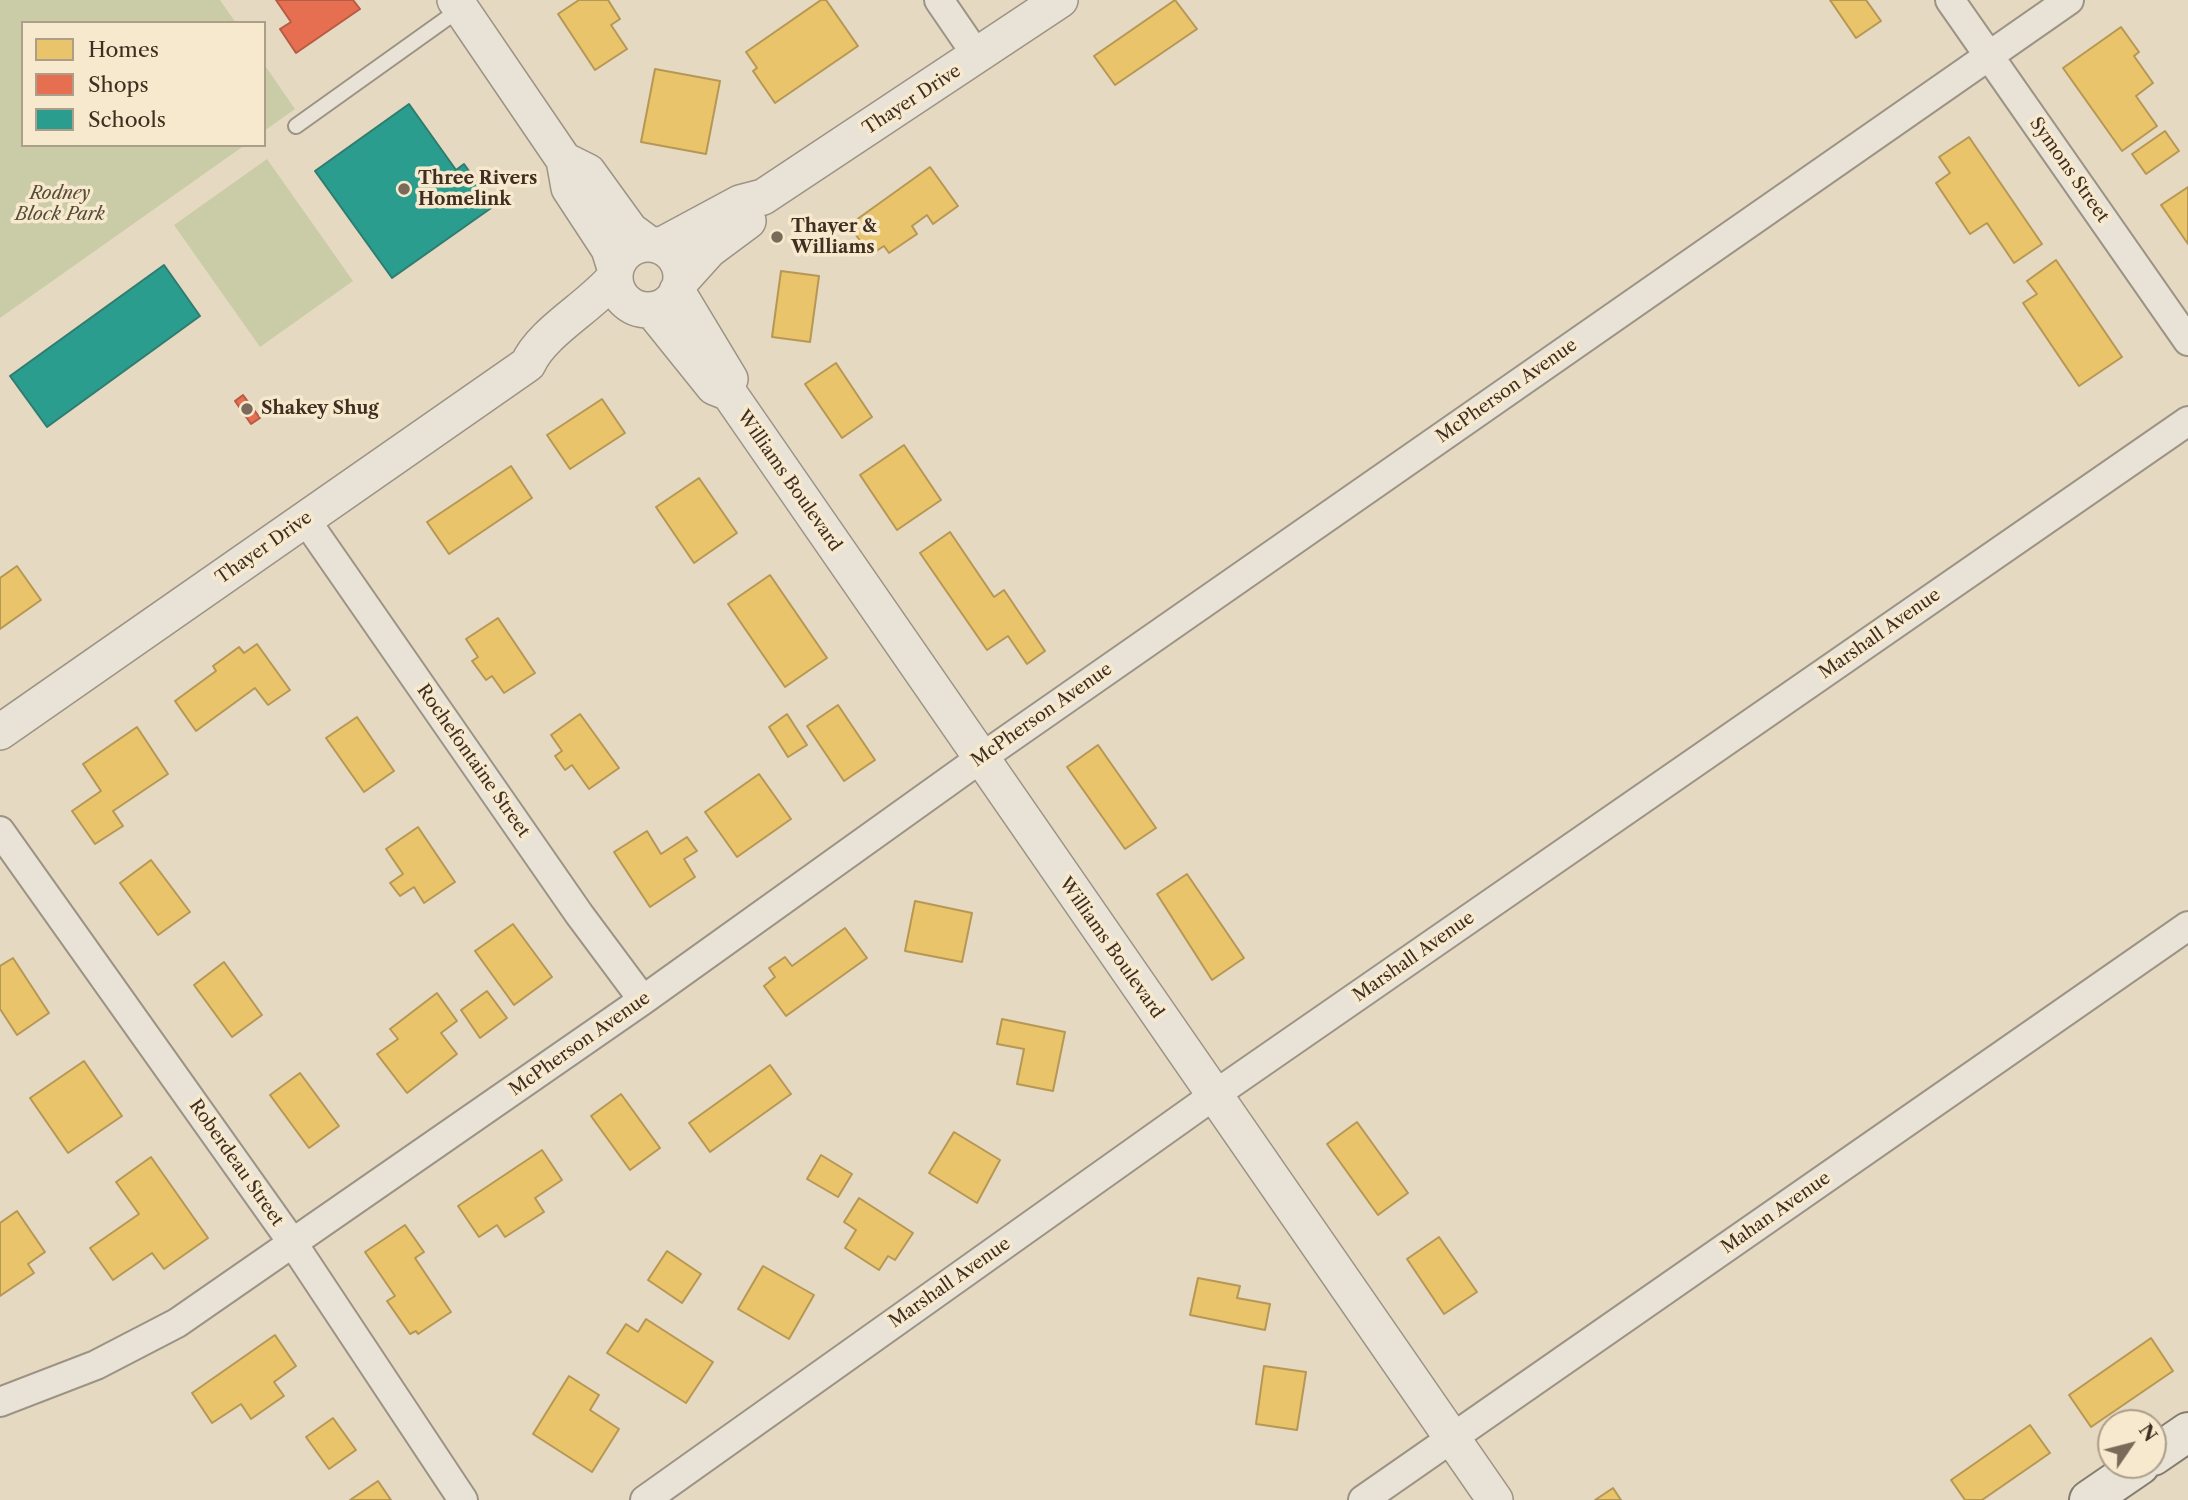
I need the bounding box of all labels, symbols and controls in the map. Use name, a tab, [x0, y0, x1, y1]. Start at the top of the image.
legend	[21, 21, 266, 147]
text: Homes	[88, 37, 159, 62]
street label: Thayer Drive	[859, 60, 965, 140]
text: Shops	[88, 72, 149, 97]
text: Schools	[88, 107, 166, 132]
street label: Symons Street	[2025, 113, 2113, 227]
place label: Three Rivers Homelink	[418, 168, 537, 210]
marker: Three Rivers Homelink	[396, 181, 412, 197]
park label: Rodney Block Park	[15, 183, 105, 226]
place label: Thayer & Williams	[791, 216, 877, 258]
marker: Thayer & Williams	[769, 229, 785, 245]
street label: McPherson Avenue	[1432, 334, 1582, 448]
place label: Shakey Shug	[261, 398, 379, 420]
marker: Shakey Shug	[239, 401, 255, 417]
street label: Williams Boulevard	[732, 406, 846, 556]
street label: Thayer Drive	[212, 507, 316, 589]
street label: Marshall Avenue	[1815, 584, 1945, 684]
street label: McPherson Avenue	[967, 658, 1117, 772]
street label: Rochefontaine Street	[412, 680, 534, 842]
street label: Williams Boulevard	[1054, 873, 1168, 1023]
street label: Marshall Avenue	[1349, 907, 1479, 1007]
street label: McPherson Avenue	[505, 987, 655, 1101]
street label: Roberdeau Street	[184, 1095, 288, 1231]
street label: Mahan Avenue	[1717, 1167, 1835, 1259]
street label: Marshall Avenue	[885, 1233, 1015, 1333]
north arrow	[2097, 1409, 2167, 1479]
text: N	[2134, 1419, 2162, 1446]

